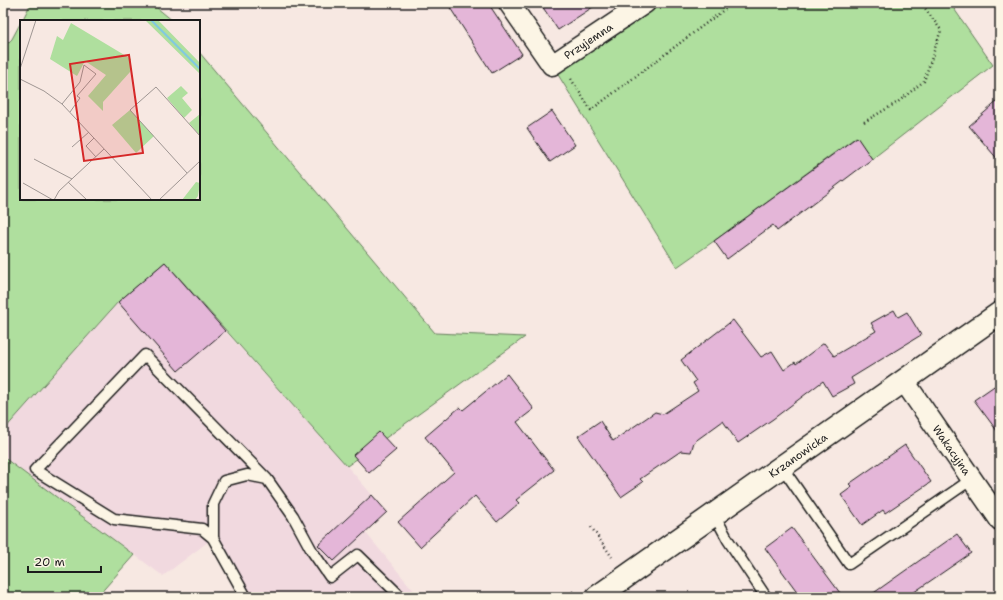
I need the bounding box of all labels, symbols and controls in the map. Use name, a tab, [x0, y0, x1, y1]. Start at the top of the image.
street label: Przyjemna	[561, 19, 616, 63]
inset map	[20, 20, 200, 200]
street label: Wakacyjna	[929, 422, 974, 478]
street label: Krzanowicka	[766, 429, 831, 481]
scale bar	[28, 548, 101, 574]
text: 20 m	[34, 554, 65, 570]

